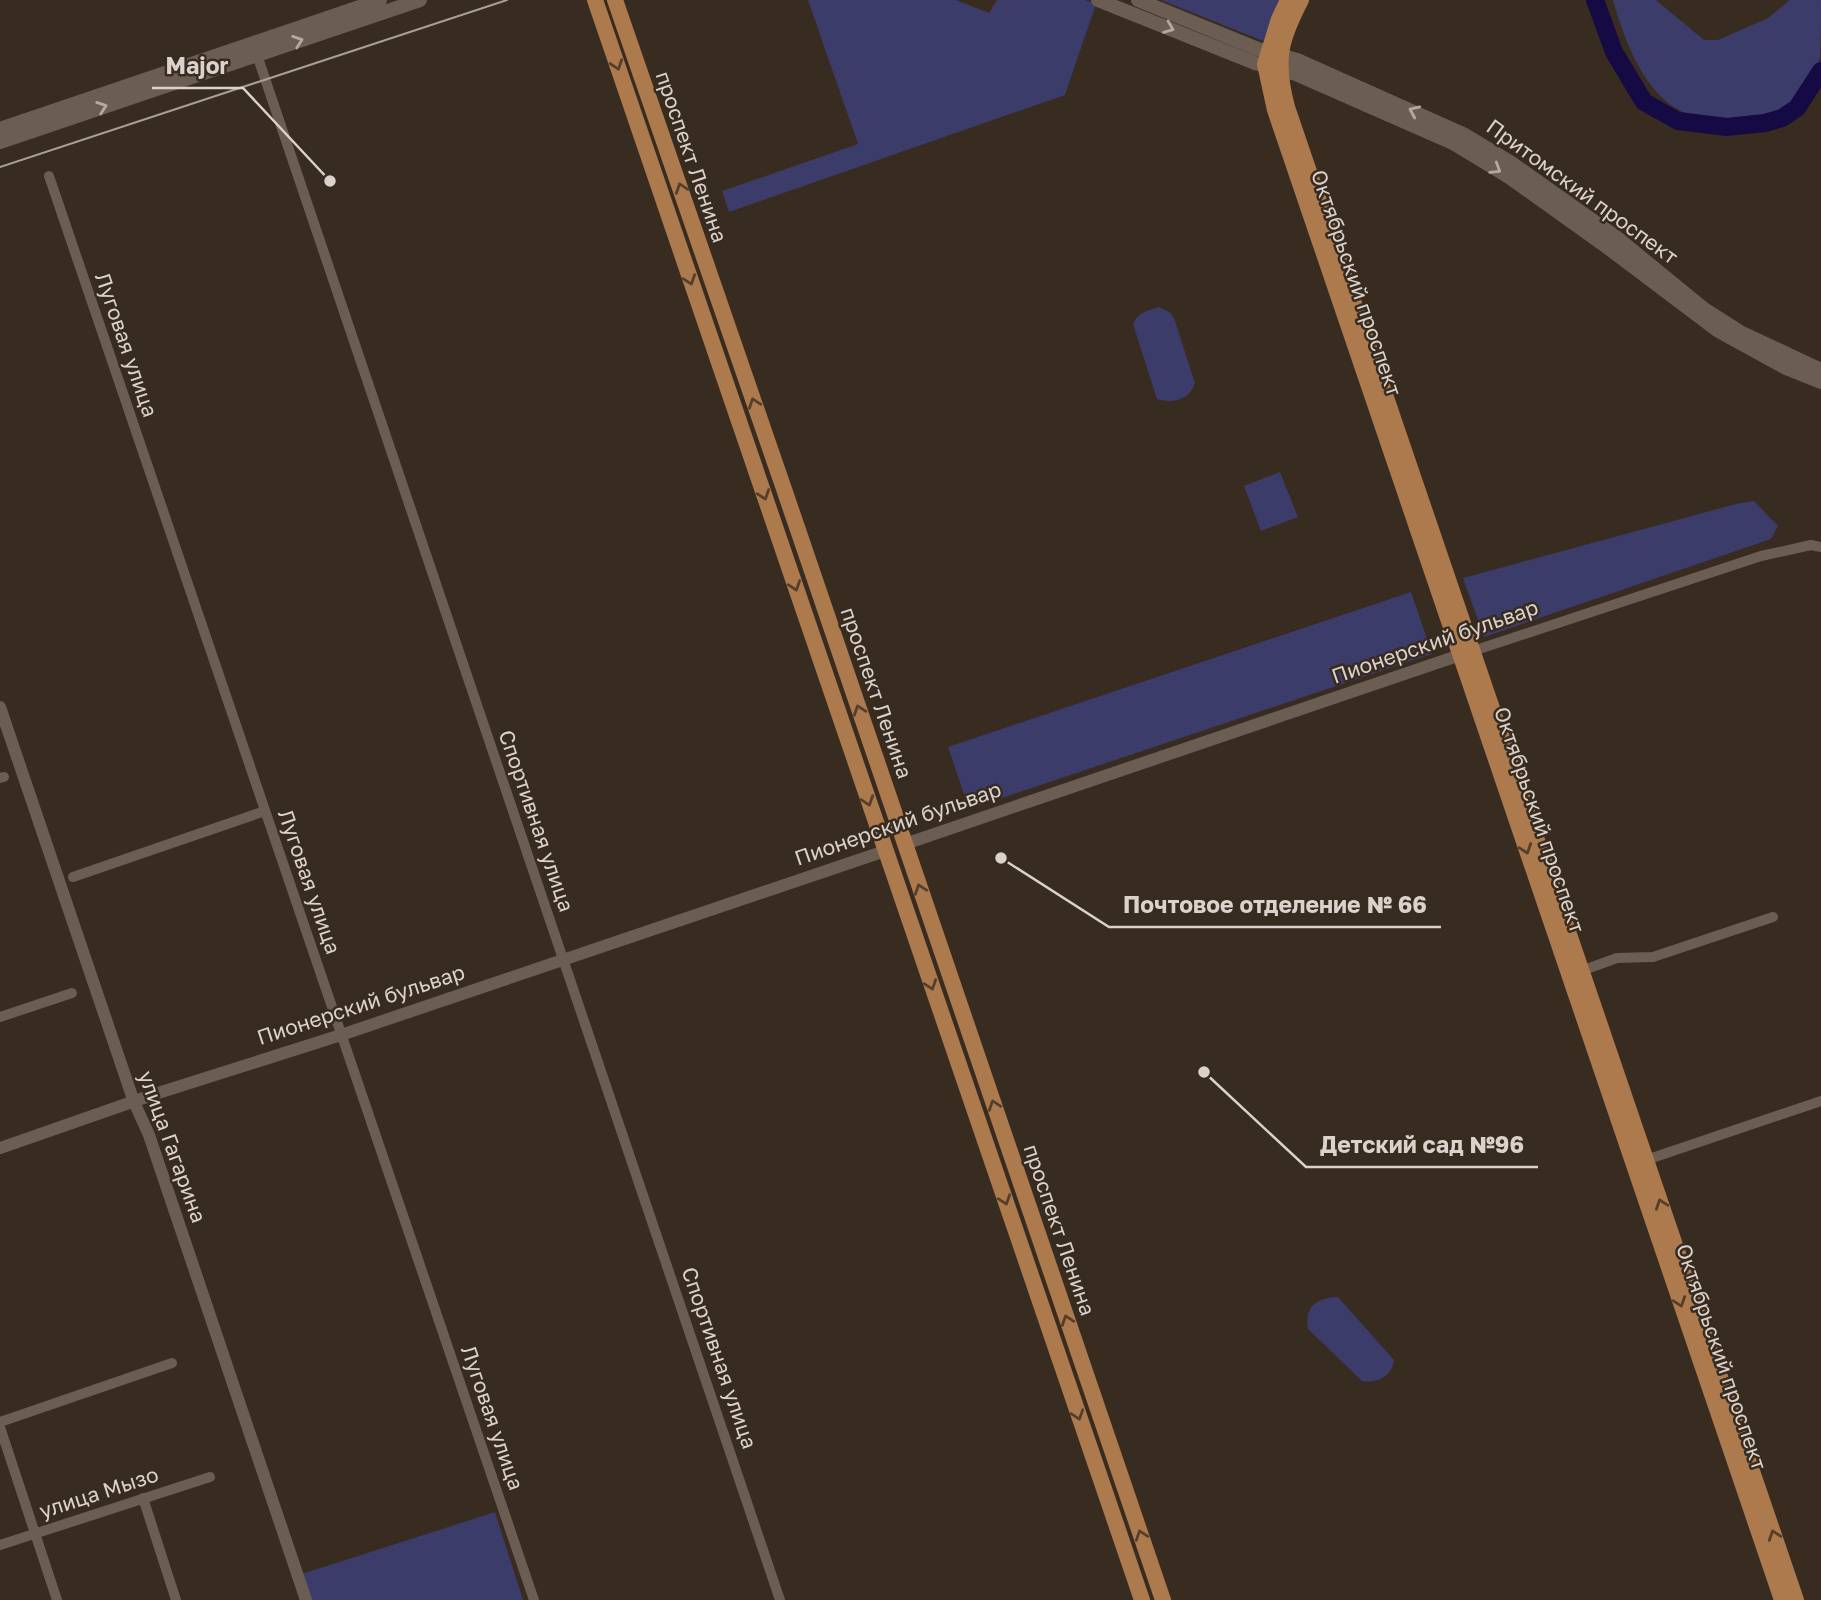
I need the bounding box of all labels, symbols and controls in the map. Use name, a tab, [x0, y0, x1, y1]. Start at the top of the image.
one-way arrow	[1162, 20, 1174, 34]
one-way arrow	[291, 35, 304, 49]
callout: Major	[152, 44, 243, 88]
text: Major	[166, 51, 228, 79]
one-way arrow	[608, 58, 623, 70]
street label: проспект Ленина	[650, 68, 733, 246]
one-way arrow	[96, 101, 108, 115]
one-way arrow	[1409, 105, 1421, 119]
street label: Притомский проспект	[1482, 113, 1683, 269]
one-way arrow	[1488, 160, 1501, 173]
street label: Октябрьский проспект	[1306, 166, 1408, 399]
one-way arrow	[675, 182, 689, 195]
street label: Луговая улица	[90, 269, 164, 420]
one-way arrow	[682, 274, 696, 286]
one-way arrow	[748, 398, 762, 410]
one-way arrow	[756, 489, 770, 501]
one-way arrow	[787, 579, 801, 591]
street label: Пионерский бульвар	[1328, 593, 1541, 689]
street label: проспект Ленина	[835, 604, 918, 782]
street label: Октябрьский проспект	[1489, 703, 1591, 936]
one-way arrow	[853, 704, 867, 716]
street label: Спортивная улица	[494, 726, 580, 915]
street label: Пионерский бульвар	[791, 775, 1004, 871]
one-way arrow	[860, 794, 874, 807]
street label: Луговая улица	[273, 806, 347, 957]
one-way arrow	[1518, 843, 1533, 855]
callout: Почтовое отделение № 66	[1109, 883, 1441, 927]
one-way arrow	[914, 884, 929, 896]
text: Почтовое отделение № 66	[1123, 890, 1427, 918]
street label: Пионерский бульвар	[254, 958, 468, 1050]
one-way arrow	[923, 978, 937, 990]
street label: улица Гагарина	[133, 1067, 212, 1226]
one-way arrow	[988, 1099, 1002, 1111]
callout: Детский сад №96	[1306, 1123, 1538, 1167]
text: Детский сад №96	[1320, 1130, 1524, 1158]
street label: проспект Ленина	[1018, 1141, 1101, 1319]
one-way arrow	[997, 1194, 1011, 1206]
one-way arrow	[1655, 1199, 1669, 1211]
street label: Октябрьский проспект	[1671, 1240, 1773, 1473]
street label: Спортивная улица	[677, 1263, 763, 1452]
one-way arrow	[1672, 1295, 1686, 1307]
one-way arrow	[1061, 1314, 1075, 1327]
street label: Луговая улица	[456, 1342, 530, 1493]
one-way arrow	[1070, 1409, 1084, 1421]
street label: улица Мызо	[36, 1461, 162, 1524]
one-way arrow	[1135, 1530, 1149, 1542]
one-way arrow	[1768, 1530, 1782, 1542]

